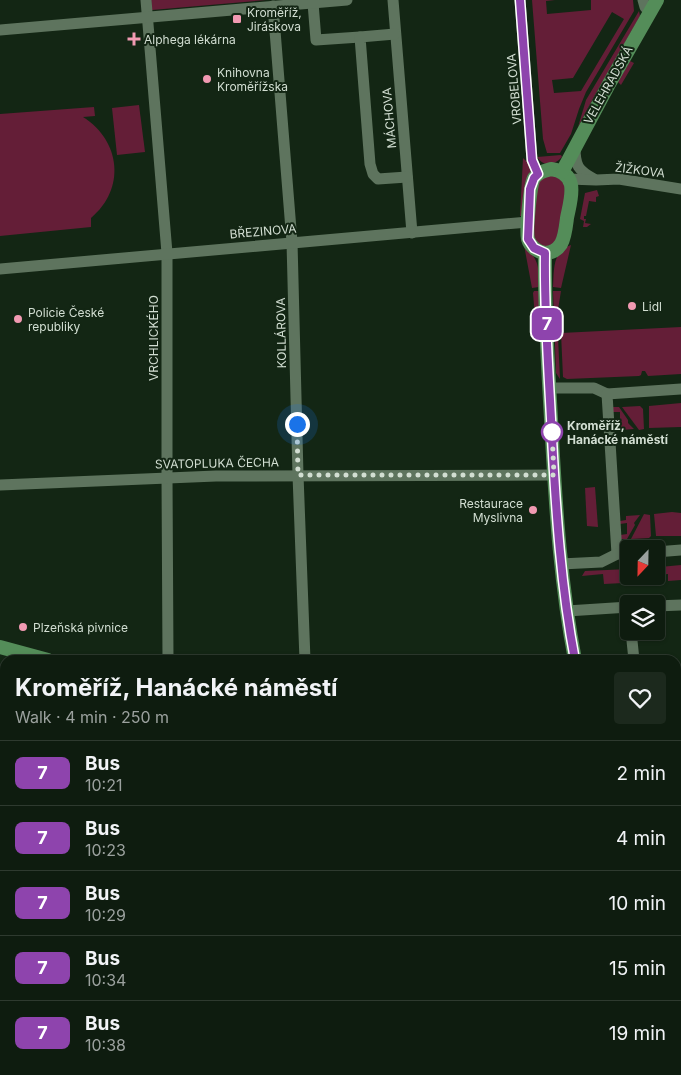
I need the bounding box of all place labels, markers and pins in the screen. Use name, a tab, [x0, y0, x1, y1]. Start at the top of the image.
place label: Kroměříž, Jiráskova	[247, 5, 302, 34]
marker: Kroměříž, Jiráskova	[231, 13, 243, 25]
place label: Alphega lékárna	[144, 32, 236, 47]
marker: Alphega lékárna	[128, 33, 140, 45]
place label: Knihovna Kroměřížska	[217, 65, 288, 94]
marker: Knihovna Kroměřížska	[201, 73, 213, 85]
place label: Lidl	[642, 299, 662, 314]
marker: Lidl	[626, 300, 638, 312]
place label: Policie České republiky	[28, 305, 104, 334]
marker: Policie České republiky	[12, 313, 24, 325]
place label: Kroměříž, Hanácké náměstí	[567, 418, 669, 447]
marker: Kroměříž, Hanácké náměstí	[541, 421, 563, 443]
place label: Restaurace Myslivna	[459, 496, 523, 525]
marker: Restaurace Myslivna	[527, 504, 539, 516]
place label: Plzeňská pivnice	[33, 620, 128, 635]
marker: Plzeňská pivnice	[17, 621, 29, 633]

